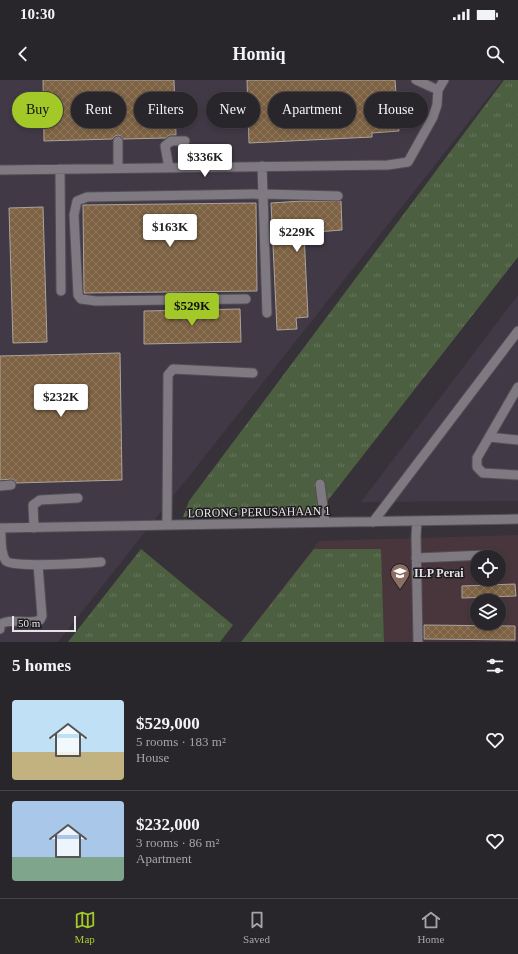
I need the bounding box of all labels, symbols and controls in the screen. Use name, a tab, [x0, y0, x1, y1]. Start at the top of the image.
text: 10:30	[20, 6, 55, 22]
icon: back	[12, 43, 34, 65]
icon: search	[484, 43, 506, 65]
text: Homiq	[232, 44, 286, 64]
chip: Buy	[12, 92, 63, 128]
chip: Rent	[71, 92, 126, 128]
chip: Filters	[134, 92, 198, 128]
chip: New	[206, 92, 260, 128]
chip: Apartment	[268, 92, 356, 128]
chip: House	[364, 92, 428, 128]
pin: $336K	[177, 144, 233, 178]
text: $336K	[187, 149, 223, 164]
pin: $163K	[142, 214, 198, 248]
text: $163K	[152, 219, 188, 234]
pin: $229K	[269, 219, 325, 253]
text: $229K	[279, 224, 315, 239]
pin: $529K	[164, 293, 220, 327]
text: $529K	[174, 298, 210, 313]
pin: $232K	[33, 384, 89, 418]
text: $232K	[43, 389, 79, 404]
street label: LORONG PERUSAHAAN 1	[188, 504, 330, 520]
map controls	[470, 550, 506, 630]
button: locate	[470, 550, 506, 586]
school or university icon: ILP Perai	[389, 562, 411, 590]
place label: ILP Perai	[414, 566, 464, 580]
button: layers	[470, 594, 506, 630]
scale bar	[12, 614, 76, 633]
text: 50 m	[18, 617, 40, 629]
icon: filters	[484, 655, 506, 677]
text: 5 homes	[12, 656, 71, 675]
text: $529,000	[136, 714, 200, 733]
icon: home	[44, 716, 92, 764]
icon: heart	[484, 729, 506, 751]
text: 5 rooms · 183 m²	[136, 734, 226, 749]
text: House	[136, 750, 169, 765]
text: $232,000	[136, 815, 200, 834]
icon: home	[44, 817, 92, 865]
icon: heart	[484, 830, 506, 852]
text: 3 rooms · 86 m²	[136, 835, 219, 850]
text: Apartment	[136, 851, 192, 866]
tab: Map	[74, 909, 96, 945]
tab: Saved	[243, 909, 270, 945]
tab: Home	[417, 909, 444, 945]

